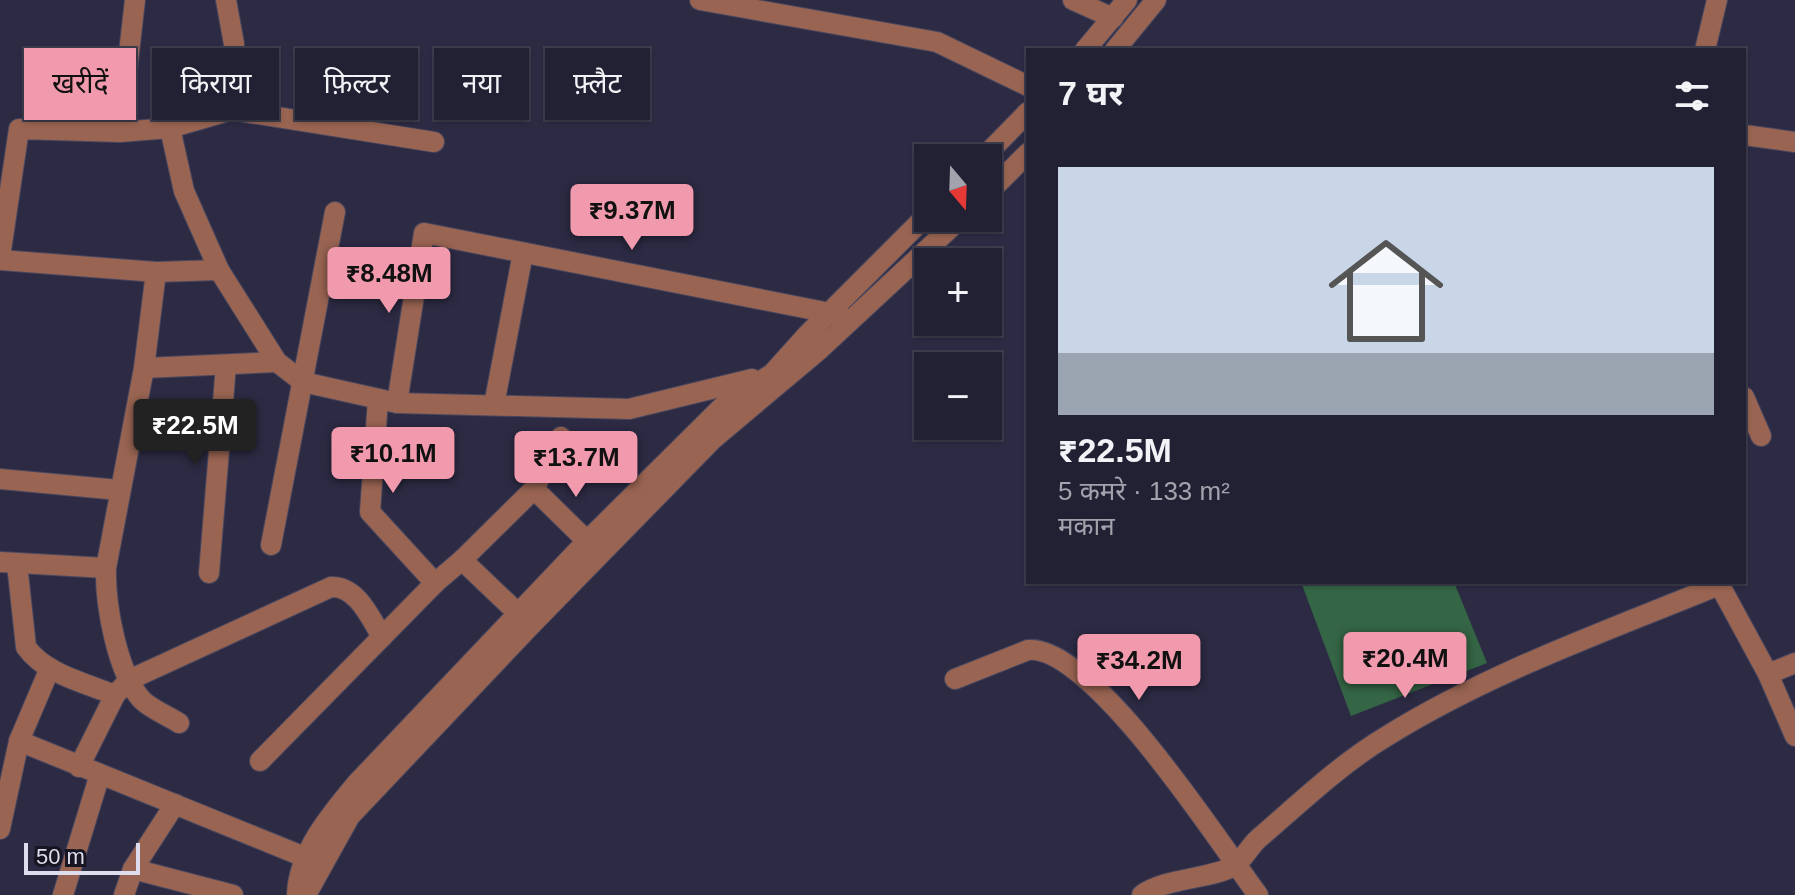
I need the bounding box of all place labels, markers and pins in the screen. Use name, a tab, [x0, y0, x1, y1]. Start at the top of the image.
pin: ₹9.37M	[567, 184, 697, 252]
pin: ₹8.48M	[324, 247, 454, 315]
pin: ₹22.5M	[130, 399, 260, 467]
pin: ₹10.1M	[328, 427, 458, 495]
pin: ₹13.7M	[511, 431, 641, 499]
pin: ₹20.4M	[1340, 632, 1470, 700]
pin: ₹34.2M	[1074, 634, 1204, 702]

